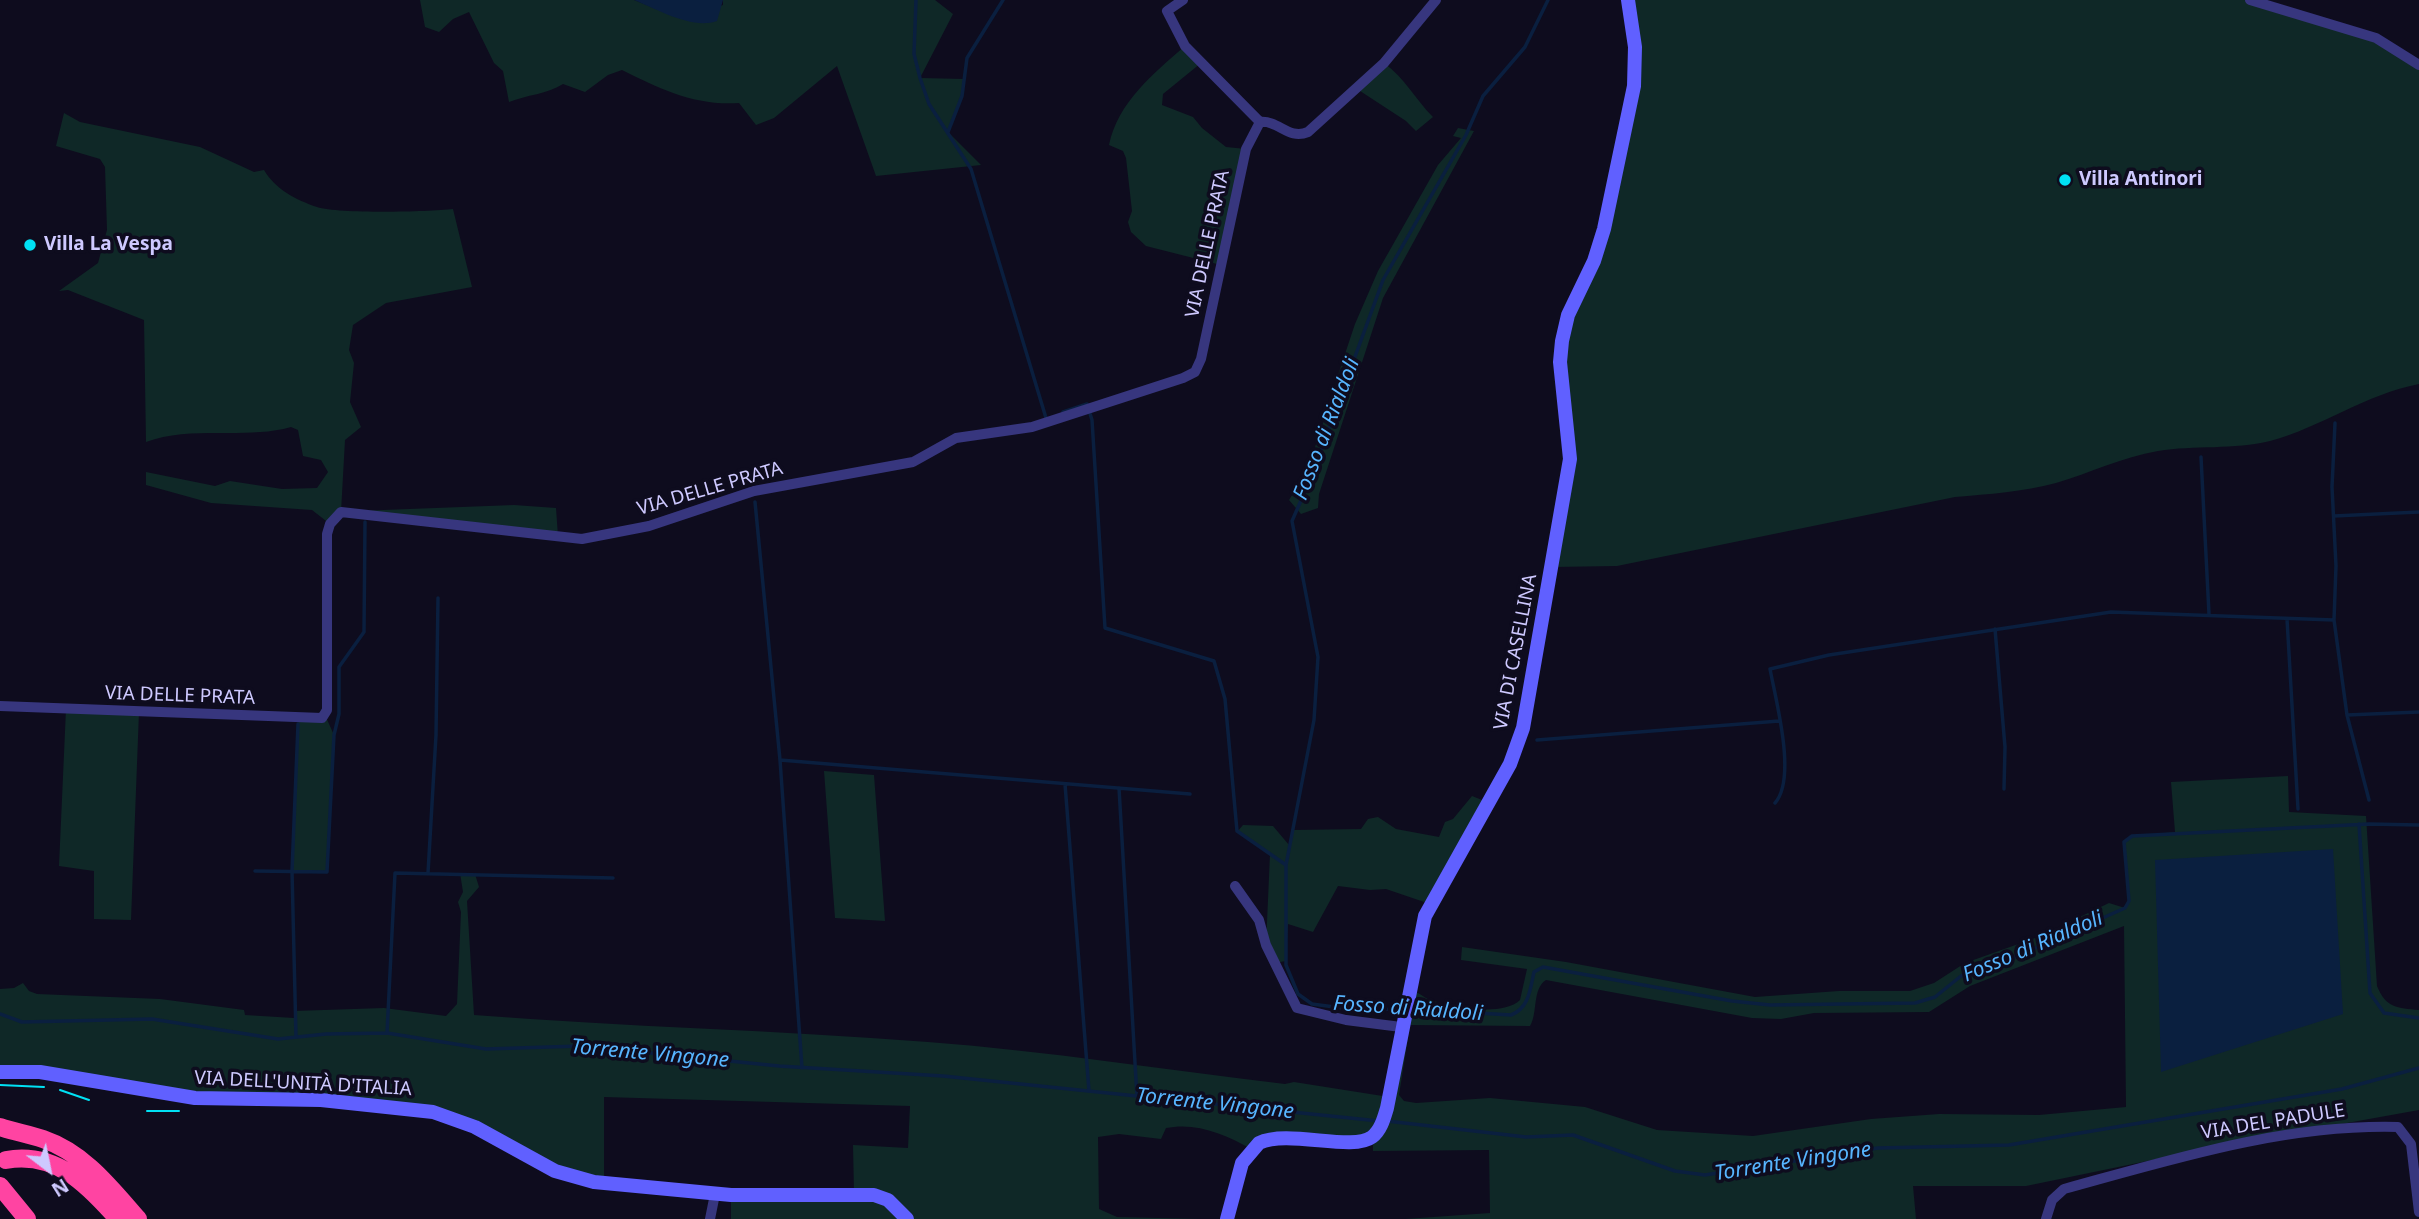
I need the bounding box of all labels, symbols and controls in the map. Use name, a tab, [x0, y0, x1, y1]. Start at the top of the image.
street label: VIA DELLE PRATA	[1181, 168, 1235, 320]
place label: Villa Antinori	[2079, 169, 2202, 191]
marker: Villa Antinori	[2057, 172, 2073, 188]
place label: Villa La Vespa	[44, 234, 173, 256]
marker: Villa La Vespa	[22, 237, 38, 253]
water label: Fosso di Rialdoli	[1288, 355, 1366, 503]
street label: VIA DELLE PRATA	[635, 457, 785, 521]
street label: VIA DI CASELLINA	[1490, 572, 1542, 732]
street label: VIA DELLE PRATA	[105, 682, 255, 710]
water label: Fosso di Rialdoli	[1959, 906, 2107, 988]
water label: Fosso di Rialdoli	[1332, 991, 1484, 1027]
water label: Torrente Vingone	[570, 1035, 730, 1073]
street label: VIA DELL'UNITÀ D'ITALIA	[194, 1067, 412, 1101]
water label: Torrente Vingone	[1135, 1083, 1295, 1125]
street label: VIA DEL PADULE	[2200, 1099, 2346, 1145]
north arrow	[14, 1135, 84, 1205]
water label: Torrente Vingone	[1713, 1137, 1873, 1187]
text: N	[47, 1173, 74, 1203]

